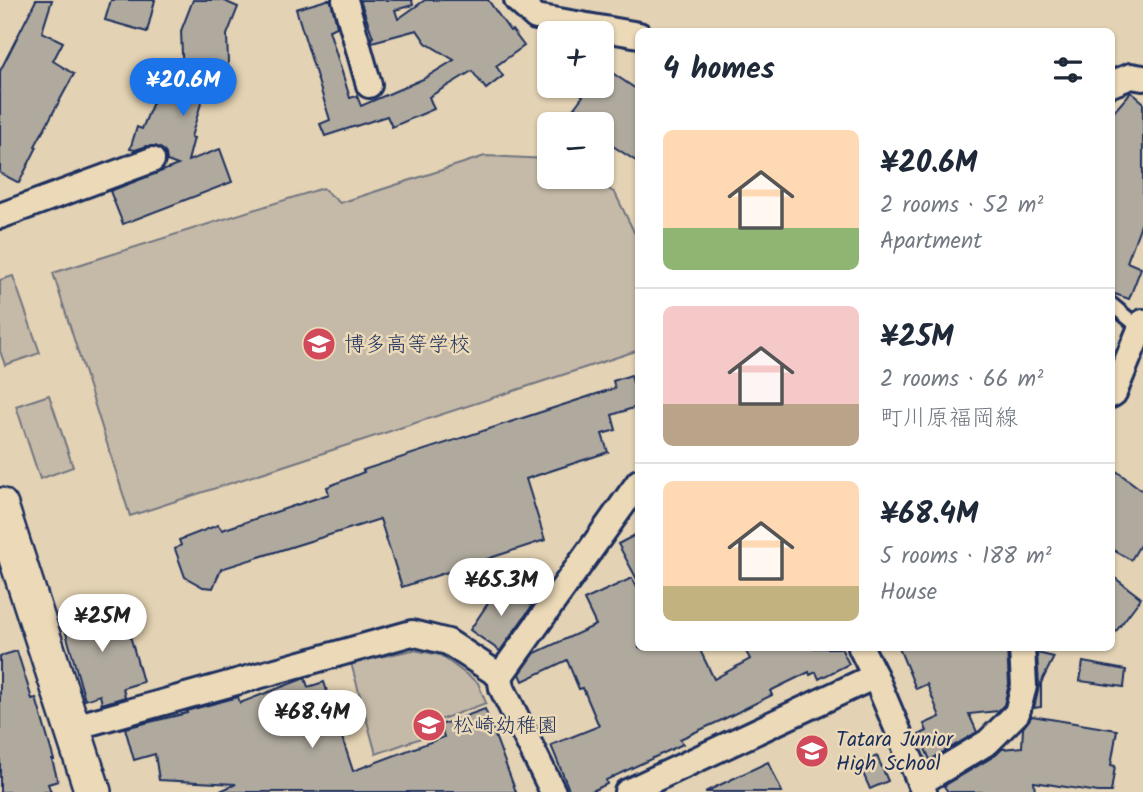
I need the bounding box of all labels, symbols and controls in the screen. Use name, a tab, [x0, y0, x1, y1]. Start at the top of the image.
map controls	[537, 21, 614, 189]
button: +	[537, 21, 614, 98]
text: 4 homes	[663, 46, 775, 94]
icon: filters	[1049, 51, 1087, 89]
pin: ¥20.6M	[126, 58, 240, 118]
text: ¥20.6M	[146, 63, 220, 99]
button: −	[537, 112, 614, 189]
text: ¥20.6M	[880, 140, 977, 188]
icon: home	[719, 158, 803, 242]
text: 2 rooms · 52 m²	[880, 188, 1043, 224]
text: Apartment	[880, 224, 982, 260]
text: ¥25M	[880, 314, 954, 362]
school or university icon: 博多高等学校	[300, 325, 338, 363]
place label: 博多高等学校	[344, 329, 470, 362]
icon: home	[719, 334, 803, 418]
text: 2 rooms · 66 m²	[880, 362, 1043, 398]
text: 町川原福岡線	[880, 401, 1018, 437]
text: ¥68.4M	[880, 491, 979, 539]
icon: home	[719, 509, 803, 593]
text: 5 rooms · 188 m²	[880, 539, 1052, 575]
pin: ¥65.3M	[444, 558, 558, 618]
text: ¥65.3M	[464, 563, 538, 599]
text: House	[880, 575, 937, 611]
pin: ¥25M	[61, 594, 143, 654]
text: ¥25M	[74, 599, 130, 635]
pin: ¥68.4M	[255, 690, 369, 750]
text: ¥68.4M	[274, 695, 350, 731]
school or university icon: 松崎幼稚園	[410, 706, 448, 744]
place label: 松崎幼稚園	[453, 710, 558, 743]
place label: Tatara Junior High School	[836, 724, 954, 781]
school or university icon: Tatara Junior High School	[793, 732, 831, 770]

